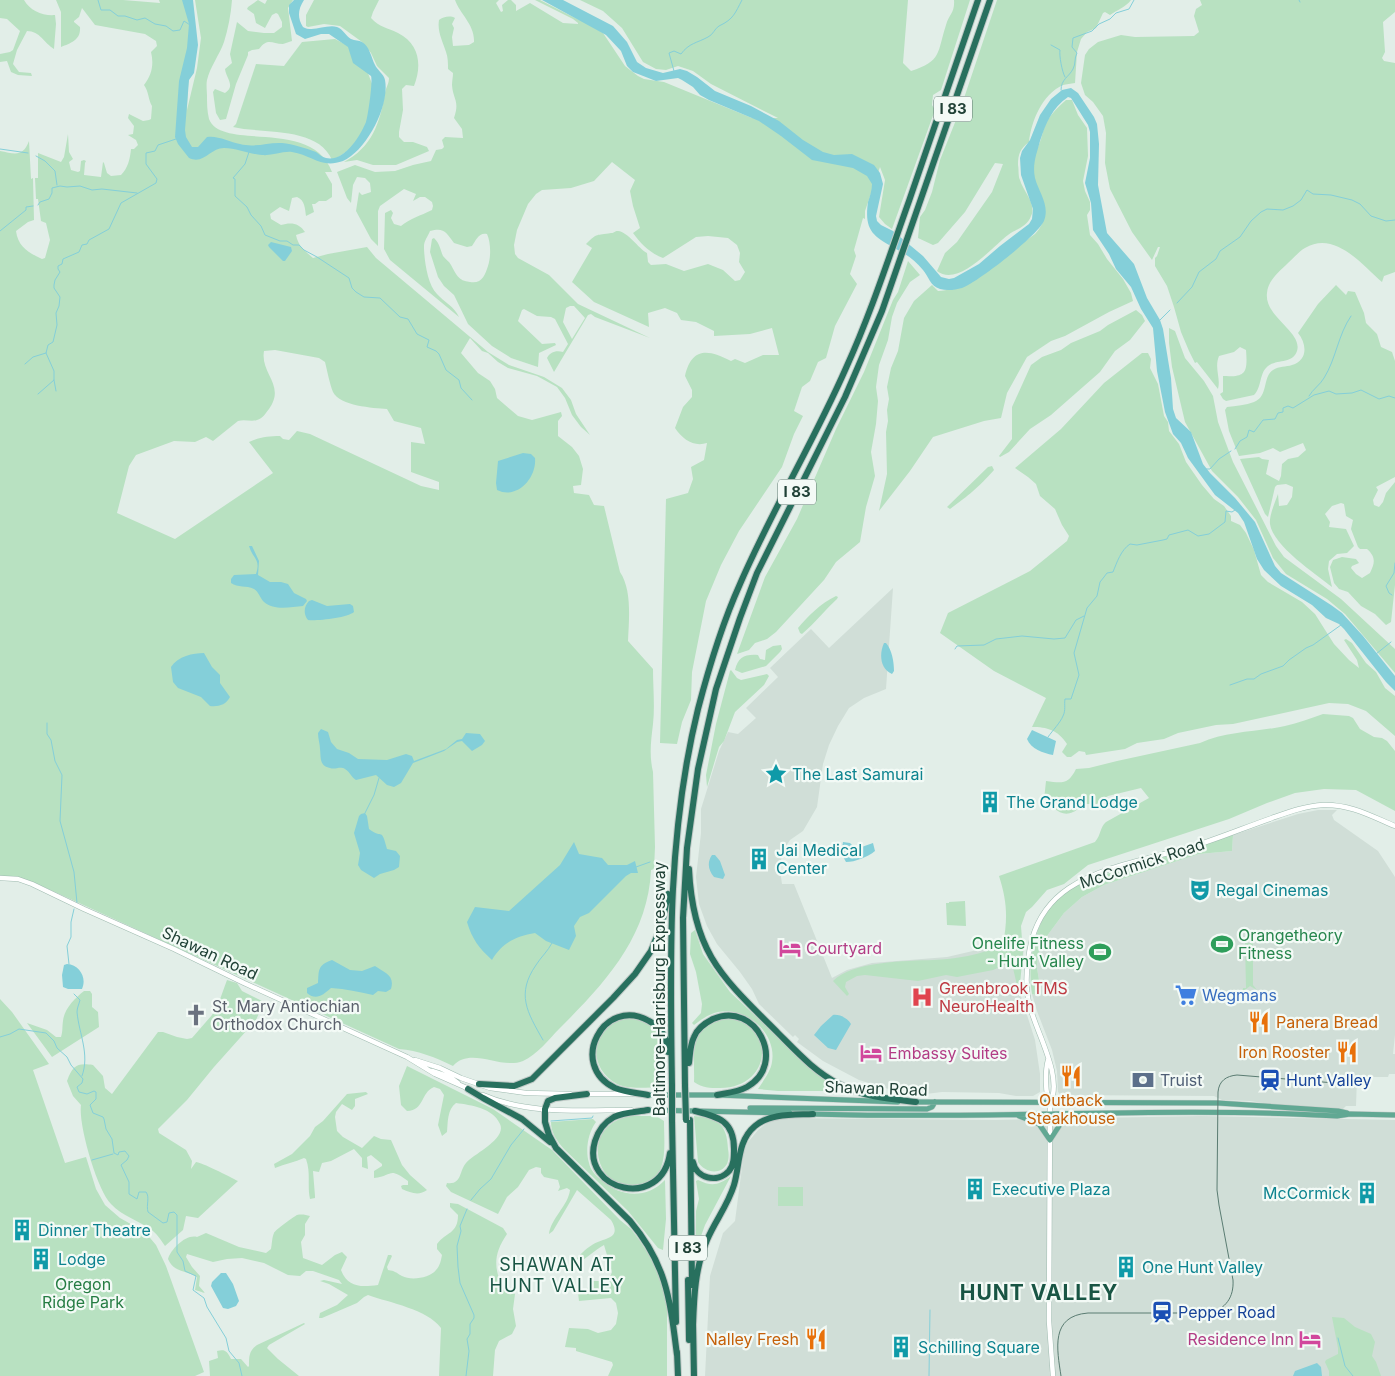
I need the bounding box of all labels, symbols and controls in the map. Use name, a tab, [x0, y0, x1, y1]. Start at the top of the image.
road number: I 83	[934, 96, 972, 122]
road number: I 83	[778, 480, 816, 504]
place icon: The Last Samurai	[763, 761, 789, 787]
place label: The Last Samurai	[792, 764, 923, 784]
building icon: The Grand Lodge	[977, 789, 1003, 815]
place label: The Grand Lodge	[1006, 792, 1138, 812]
street label: McCormick Road	[1077, 833, 1207, 893]
place label: Jai Medical Center	[776, 840, 862, 878]
building icon: Jai Medical Center	[746, 846, 772, 872]
street label: Baltimore-Harrisburg Expressway	[649, 862, 669, 1116]
theatre icon: Regal Cinemas	[1187, 877, 1213, 903]
place label: Regal Cinemas	[1216, 880, 1328, 900]
street label: Shawan Road	[159, 922, 261, 984]
place label: Orangetheory Fitness	[1238, 925, 1343, 963]
sports icon: Orangetheory Fitness	[1209, 931, 1235, 957]
place label: Onelife Fitness - Hunt Valley	[972, 933, 1084, 971]
hotel icon: Courtyard	[777, 935, 803, 961]
place label: Courtyard	[806, 938, 882, 958]
sports icon: Onelife Fitness - Hunt Valley	[1087, 939, 1113, 965]
place label: Greenbrook TMS NeuroHealth	[939, 978, 1068, 1016]
supermarket icon: Wegmans	[1173, 982, 1199, 1008]
hospital icon: Greenbrook TMS NeuroHealth	[909, 984, 935, 1010]
place label: Wegmans	[1202, 985, 1277, 1005]
place label: St. Mary Antiochian Orthodox Church	[212, 996, 360, 1034]
church icon: St. Mary Antiochian Orthodox Church	[183, 1002, 209, 1028]
restaurant icon: Panera Bread	[1246, 1009, 1272, 1035]
place label: Panera Bread	[1276, 1012, 1378, 1032]
restaurant icon: Iron Rooster	[1334, 1039, 1360, 1065]
hotel icon: Embassy Suites	[858, 1040, 884, 1066]
place label: Iron Rooster	[1238, 1042, 1330, 1062]
place label: Embassy Suites	[888, 1043, 1007, 1063]
restaurant icon: Outback Steakhouse	[1058, 1063, 1084, 1089]
bank icon: Truist	[1130, 1067, 1156, 1093]
station icon: Hunt Valley	[1257, 1067, 1283, 1093]
place label: Truist	[1160, 1070, 1202, 1090]
place label: Hunt Valley	[1286, 1070, 1372, 1090]
street label: Shawan Road	[824, 1076, 928, 1100]
place label: Outback Steakhouse	[1027, 1090, 1115, 1128]
building icon: Executive Plaza	[962, 1176, 988, 1202]
place label: Executive Plaza	[992, 1179, 1110, 1199]
building icon: McCormick	[1354, 1180, 1380, 1206]
place label: McCormick	[1263, 1183, 1350, 1203]
building icon: Dinner Theatre	[9, 1217, 35, 1243]
place label: Dinner Theatre	[38, 1220, 151, 1240]
road number: I 83	[669, 1236, 707, 1260]
building icon: Lodge	[28, 1246, 54, 1272]
place label: Lodge	[58, 1249, 106, 1269]
district label: SHAWAN AT HUNT VALLEY	[489, 1254, 625, 1296]
building icon: One Hunt Valley	[1113, 1254, 1139, 1280]
place label: One Hunt Valley	[1142, 1257, 1263, 1277]
park label: Oregon Ridge Park	[42, 1274, 124, 1312]
district label: HUNT VALLEY	[960, 1280, 1118, 1305]
station icon: Pepper Road	[1149, 1299, 1175, 1325]
place label: Pepper Road	[1178, 1302, 1276, 1322]
restaurant icon: Nalley Fresh	[803, 1326, 829, 1352]
hotel icon: Residence Inn	[1297, 1326, 1323, 1352]
place label: Nalley Fresh	[706, 1329, 799, 1349]
place label: Residence Inn	[1188, 1329, 1294, 1349]
building icon: Schilling Square	[888, 1334, 914, 1360]
place label: Schilling Square	[918, 1337, 1040, 1357]

